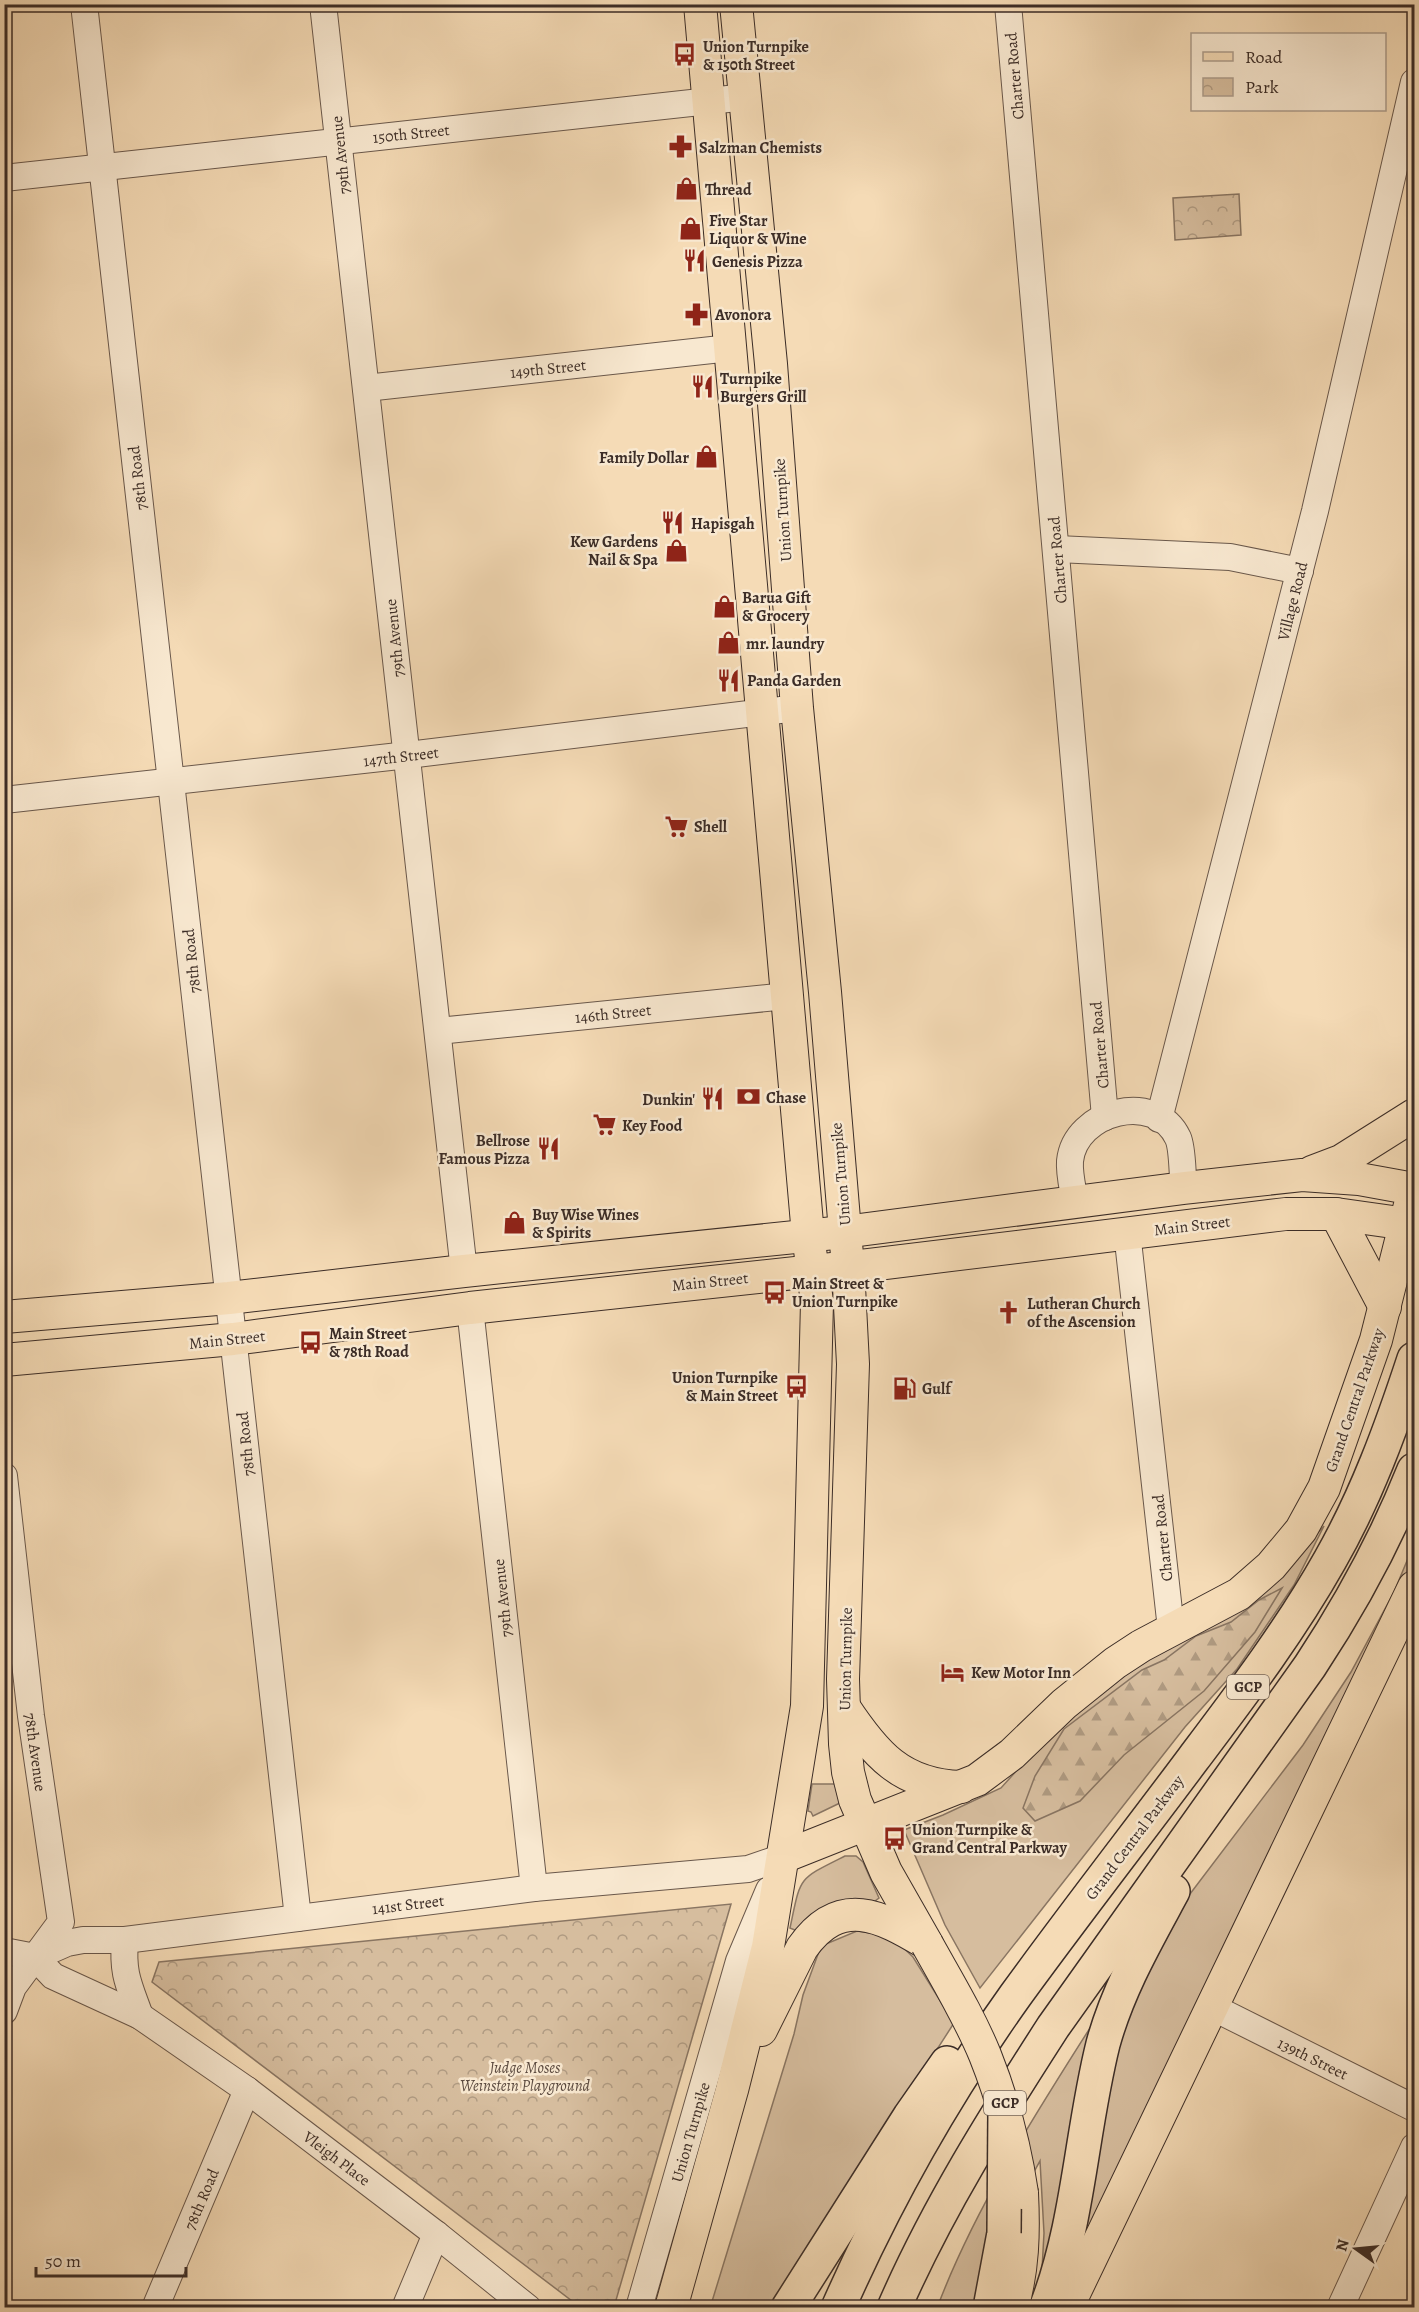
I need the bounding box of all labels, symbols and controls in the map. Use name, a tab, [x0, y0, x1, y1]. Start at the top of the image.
street label: Charter Road	[1000, 31, 1030, 120]
legend	[1191, 33, 1386, 111]
place label: Union Turnpike & 150th Street	[703, 36, 809, 76]
bus stop icon: Union Turnpike & 150th Street	[672, 42, 698, 68]
text: Road	[1245, 45, 1283, 69]
text: Park	[1245, 75, 1279, 99]
street label: 79th Avenue	[326, 115, 356, 195]
street label: 150th Street	[372, 119, 451, 149]
pharmacy icon: Salzman Chemists	[668, 134, 694, 160]
place label: Salzman Chemists	[699, 137, 822, 159]
shop icon: Thread	[674, 176, 700, 202]
place label: Thread	[705, 179, 752, 201]
place label: Five Star Liquor & Wine	[709, 210, 807, 250]
shop icon: Five Star Liquor & Wine	[678, 216, 704, 242]
restaurant icon: Genesis Pizza	[681, 248, 707, 274]
place label: Genesis Pizza	[712, 251, 803, 273]
pharmacy icon: Avonora	[684, 301, 710, 327]
place label: Avonora	[714, 304, 772, 326]
street label: 149th Street	[509, 354, 587, 384]
place label: Turnpike Burgers Grill	[720, 368, 807, 408]
restaurant icon: Turnpike Burgers Grill	[689, 374, 715, 400]
street label: 78th Road	[123, 444, 153, 511]
shop icon: Family Dollar	[694, 444, 720, 470]
place label: Family Dollar	[599, 447, 689, 469]
street label: Union Turnpike	[768, 458, 798, 562]
restaurant icon: Hapisgah	[660, 510, 686, 536]
place label: Hapisgah	[691, 513, 755, 535]
street label: Charter Road	[1043, 515, 1073, 604]
place label: Kew Gardens Nail & Spa	[570, 531, 658, 571]
shop icon: Kew Gardens Nail & Spa	[663, 537, 689, 563]
street label: Village Road	[1272, 559, 1313, 644]
place label: Barua Gift & Grocery	[742, 587, 812, 627]
shop icon: Barua Gift & Grocery	[711, 593, 737, 619]
street label: 79th Avenue	[380, 598, 410, 678]
shop icon: mr. laundry	[715, 630, 741, 656]
place label: mr. laundry	[746, 633, 825, 655]
restaurant icon: Panda Garden	[716, 667, 742, 693]
place label: Panda Garden	[747, 670, 841, 692]
street label: 147th Street	[362, 741, 440, 773]
supermarket icon: Shell	[663, 813, 689, 839]
place label: Shell	[694, 816, 728, 838]
street label: 78th Road	[178, 927, 206, 994]
street label: 146th Street	[574, 999, 652, 1029]
street label: Charter Road	[1085, 1000, 1115, 1089]
bank icon: Chase	[735, 1084, 761, 1110]
restaurant icon: Dunkin'	[700, 1086, 726, 1112]
place label: Chase	[766, 1087, 806, 1109]
place label: Dunkin'	[642, 1089, 695, 1111]
supermarket icon: Key Food	[591, 1112, 617, 1138]
place label: Key Food	[622, 1115, 683, 1137]
street label: Union Turnpike	[826, 1121, 856, 1226]
place label: Bellrose Famous Pizza	[438, 1130, 530, 1170]
restaurant icon: Bellrose Famous Pizza	[535, 1136, 561, 1162]
place label: Buy Wise Wines & Spirits	[532, 1204, 639, 1244]
shop icon: Buy Wise Wines & Spirits	[501, 1210, 527, 1236]
street label: Main Street	[1153, 1210, 1231, 1242]
street label: Main Street	[671, 1267, 749, 1297]
place label: Main Street & Union Turnpike	[792, 1273, 898, 1313]
bus stop icon: Main Street & Union Turnpike	[761, 1279, 787, 1305]
place label: Lutheran Church of the Ascension	[1027, 1293, 1141, 1333]
church icon: Lutheran Church of the Ascension	[996, 1299, 1022, 1325]
place label: Main Street & 78th Road	[329, 1323, 409, 1363]
street label: Main Street	[188, 1325, 266, 1355]
street label: Grand Central Parkway	[1320, 1325, 1390, 1475]
bus stop icon: Main Street & 78th Road	[298, 1329, 324, 1355]
place label: Union Turnpike & Main Street	[672, 1367, 779, 1407]
bus stop icon: Union Turnpike & Main Street	[783, 1373, 809, 1399]
fuel station icon: Gulf	[891, 1375, 917, 1401]
place label: Gulf	[922, 1378, 953, 1400]
street label: 78th Road	[232, 1410, 260, 1477]
street label: Charter Road	[1147, 1493, 1178, 1582]
street label: 79th Avenue	[488, 1558, 518, 1638]
street label: Union Turnpike	[834, 1607, 858, 1711]
hotel icon: Kew Motor Inn	[940, 1659, 966, 1685]
place label: Kew Motor Inn	[971, 1662, 1071, 1684]
road number: GCP	[1227, 1675, 1269, 1699]
street label: 78th Avenue	[19, 1711, 51, 1793]
street label: Grand Central Parkway	[1081, 1770, 1190, 1905]
place label: Union Turnpike & Grand Central Parkway	[912, 1819, 1067, 1859]
bus stop icon: Union Turnpike & Grand Central Parkway	[881, 1825, 907, 1851]
street label: 141st Street	[371, 1890, 445, 1920]
street label: 139th Street	[1274, 2032, 1351, 2085]
park label: Judge Moses Weinstein Playground	[460, 2057, 591, 2097]
street label: Union Turnpike	[666, 2080, 716, 2185]
road number: GCP	[984, 2091, 1026, 2115]
street label: Vleigh Place	[298, 2126, 374, 2191]
street label: 78th Road	[179, 2165, 225, 2234]
north arrow	[1326, 2219, 1386, 2279]
text: N	[1330, 2237, 1355, 2254]
scale bar	[36, 2240, 186, 2278]
text: 50 m	[45, 2249, 81, 2273]

